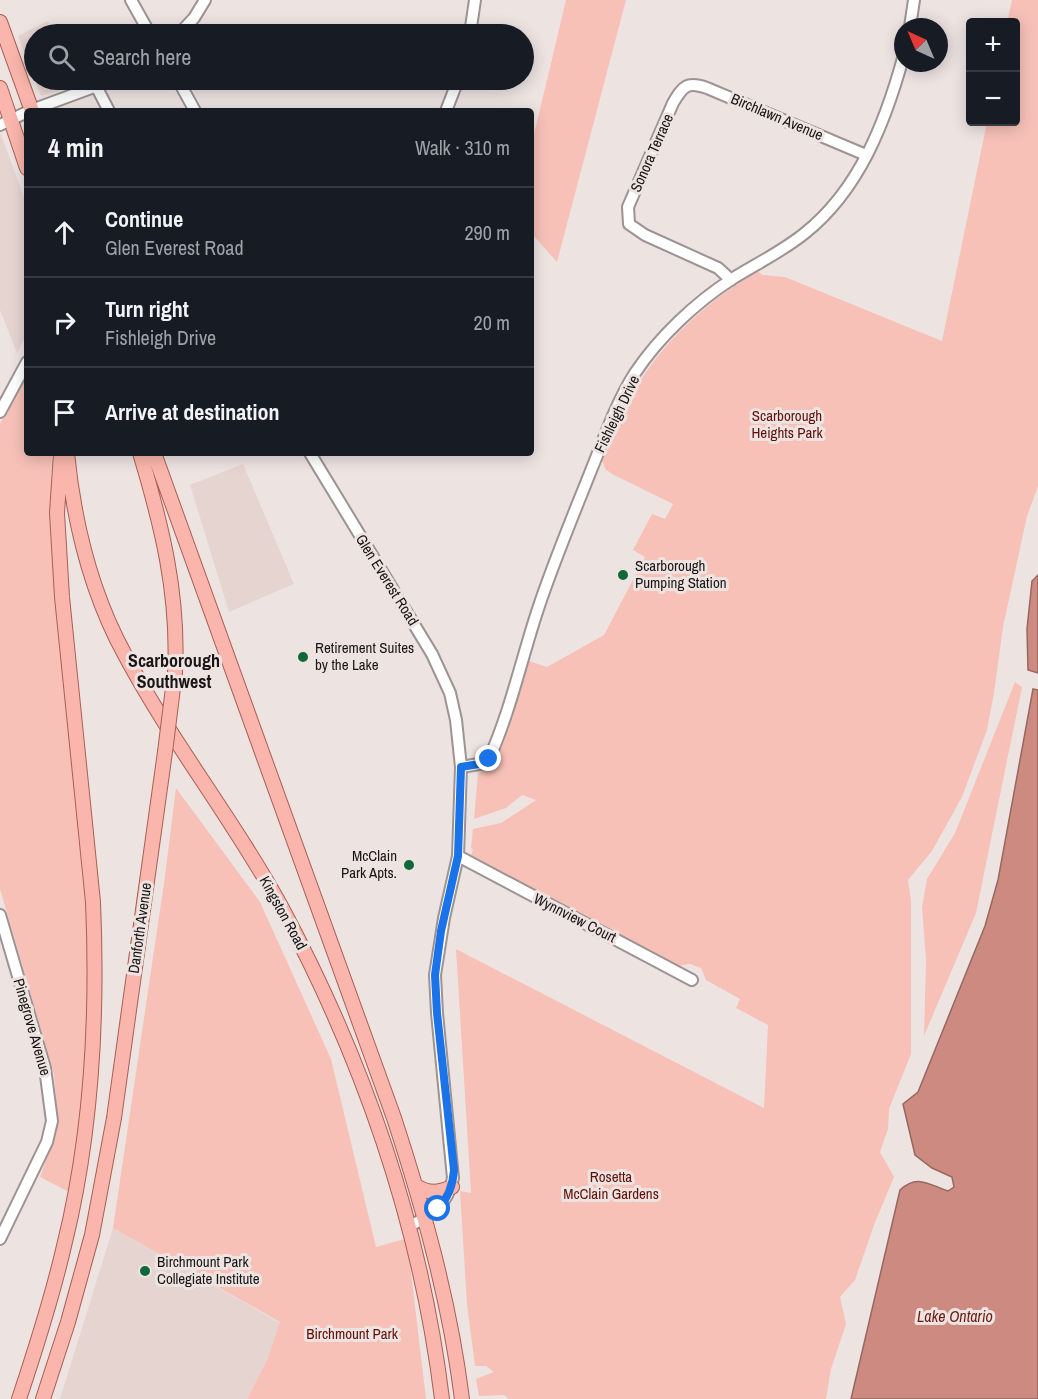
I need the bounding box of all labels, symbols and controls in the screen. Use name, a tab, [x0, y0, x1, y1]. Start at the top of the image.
north arrow	[894, 18, 948, 72]
map controls	[966, 18, 1020, 126]
button: +	[966, 18, 1020, 72]
search box	[24, 24, 534, 90]
icon: search	[45, 41, 78, 74]
text: Search here	[93, 42, 191, 72]
button: −	[966, 72, 1020, 126]
street label: Birchlawn Avenue	[728, 88, 827, 145]
street label: Sonora Terrace	[625, 110, 678, 195]
text: 4 min	[48, 130, 104, 165]
text: Walk · 310 m	[415, 134, 510, 161]
text: Continue	[105, 204, 183, 234]
icon: ahead	[48, 216, 81, 249]
text: 290 m	[464, 219, 510, 246]
text: Glen Everest Road	[105, 234, 244, 261]
text: Turn right	[105, 294, 189, 324]
icon: right	[48, 306, 81, 339]
text: 20 m	[474, 309, 510, 336]
text: Fishleigh Drive	[105, 324, 216, 351]
street label: Fishleigh Drive	[589, 372, 644, 456]
icon: arrive	[48, 396, 81, 429]
text: Arrive at destination	[105, 397, 279, 427]
park label: Scarborough Heights Park	[751, 405, 823, 443]
street label: Glen Everest Road	[351, 530, 424, 629]
place label: Scarborough Pumping Station	[635, 555, 727, 593]
marker: Scarborough Pumping Station	[616, 568, 630, 582]
place label: Retirement Suites by the Lake	[315, 637, 414, 675]
district label: Scarborough Southwest	[128, 648, 220, 694]
marker: Retirement Suites by the Lake	[296, 650, 310, 664]
route end	[475, 745, 501, 771]
place label: McClain Park Apts.	[341, 845, 397, 883]
marker: McClain Park Apts.	[402, 858, 416, 872]
street label: Kingston Road	[255, 872, 312, 953]
street label: Danforth Avenue	[123, 881, 156, 975]
street label: Wynnview Court	[530, 888, 621, 948]
street label: Pinegrove Avenue	[9, 976, 56, 1078]
park label: Rosetta McClain Gardens	[563, 1166, 659, 1204]
route start	[424, 1195, 450, 1221]
place label: Birchmount Park Collegiate Institute	[157, 1251, 260, 1289]
marker: Birchmount Park Collegiate Institute	[138, 1264, 152, 1278]
water label: Lake Ontario	[917, 1305, 993, 1327]
park label: Birchmount Park	[306, 1323, 399, 1344]

